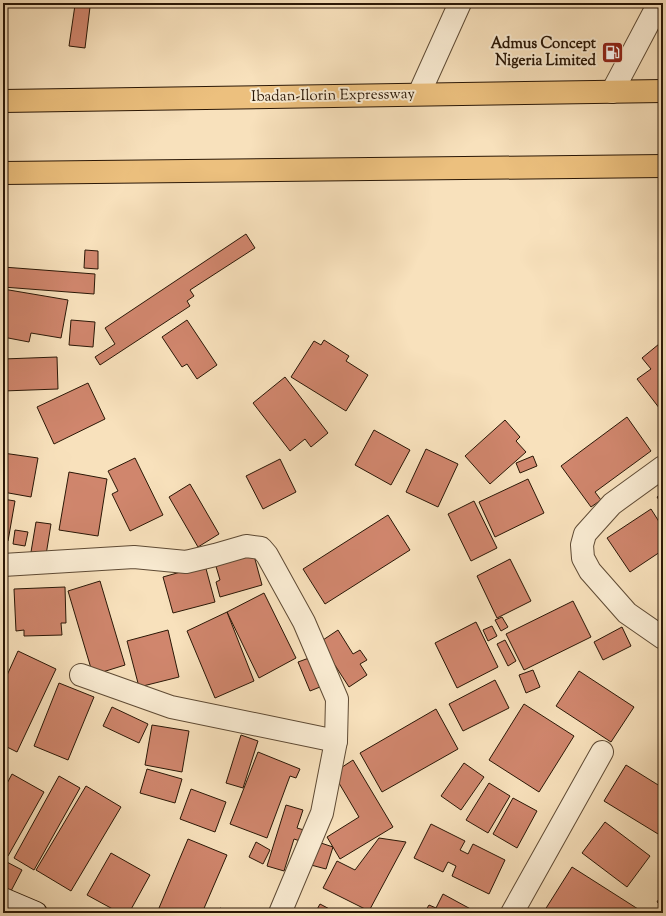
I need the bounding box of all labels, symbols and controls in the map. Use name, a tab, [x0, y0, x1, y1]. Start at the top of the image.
place label: Admus Concept Nigeria Limited	[491, 34, 597, 72]
fuel station icon: Admus Concept Nigeria Limited	[599, 40, 625, 66]
street label: Ibadan-Ilorin Expressway	[251, 84, 416, 108]

